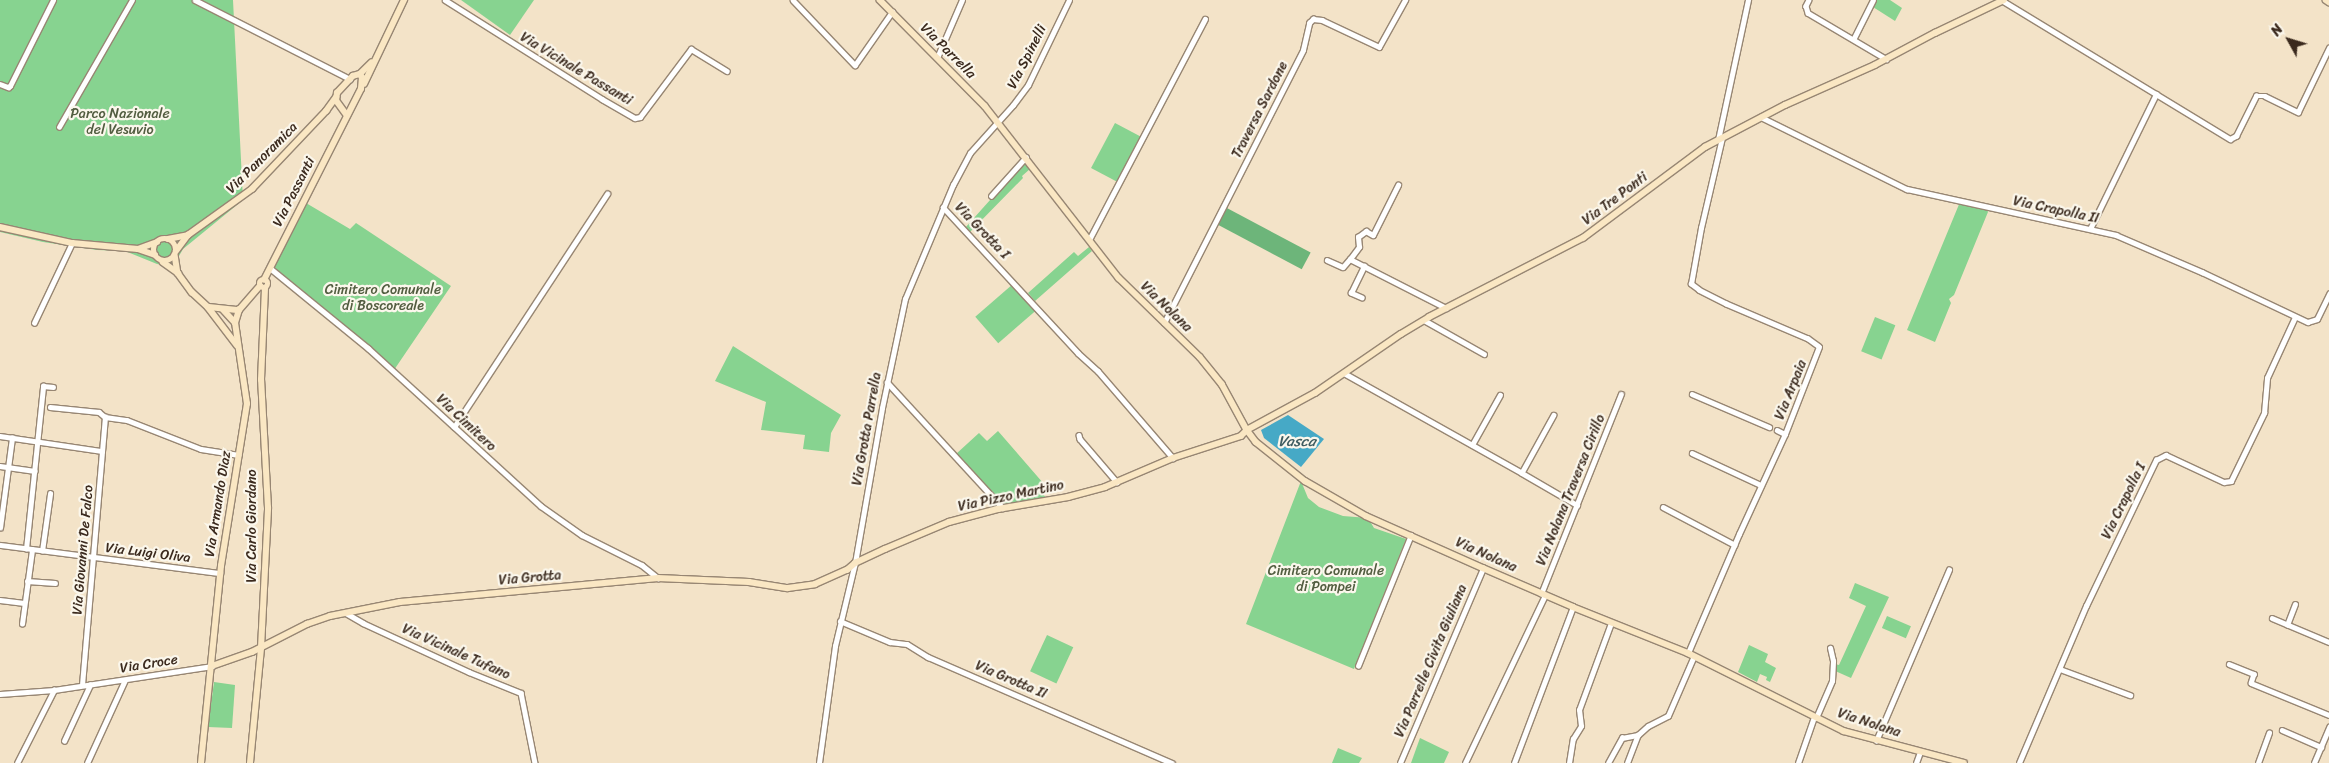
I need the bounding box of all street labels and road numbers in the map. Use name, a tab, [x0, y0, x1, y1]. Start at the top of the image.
street label: Via Parrella	[917, 20, 979, 82]
street label: Via Spinelli	[1004, 22, 1050, 92]
street label: Via Vicinale Passanti	[517, 29, 635, 109]
street label: Traversa Sardone	[1228, 59, 1292, 161]
street label: Via Panoramica	[223, 119, 301, 197]
street label: Via Passanti	[269, 154, 319, 230]
street label: Via Tre Ponti	[1578, 168, 1652, 230]
street label: Via Crapolla II	[2012, 193, 2100, 227]
street label: Via Grotta I	[951, 199, 1013, 263]
street label: Via Nolana	[1137, 278, 1195, 336]
street label: Via Arpaia	[1771, 358, 1811, 422]
street label: Via Grotta Parrella	[849, 370, 885, 488]
street label: Via Cimitero	[433, 391, 499, 455]
street label: Via Nolana Traversa Cirillo	[1533, 412, 1609, 568]
street label: Via Armando Diaz	[201, 450, 235, 558]
street label: Via Crapolla I	[2098, 460, 2150, 542]
street label: Via Carlo Giordano	[244, 469, 260, 583]
street label: Via Pizzo Martino	[956, 477, 1066, 515]
street label: Via Giovanni De Falco	[69, 484, 97, 616]
street label: Via Nolana	[1453, 534, 1519, 576]
street label: Via Luigi Oliva	[104, 539, 192, 567]
street label: Via Grotta	[498, 567, 562, 589]
street label: Via Parrelle Civita Giuliana	[1391, 582, 1471, 740]
street label: Via Vicinale Tufano	[399, 621, 513, 683]
street label: Via Croce	[119, 651, 179, 677]
street label: Via Grotta II	[973, 657, 1049, 703]
street label: Via Nolana	[1835, 705, 1903, 741]

